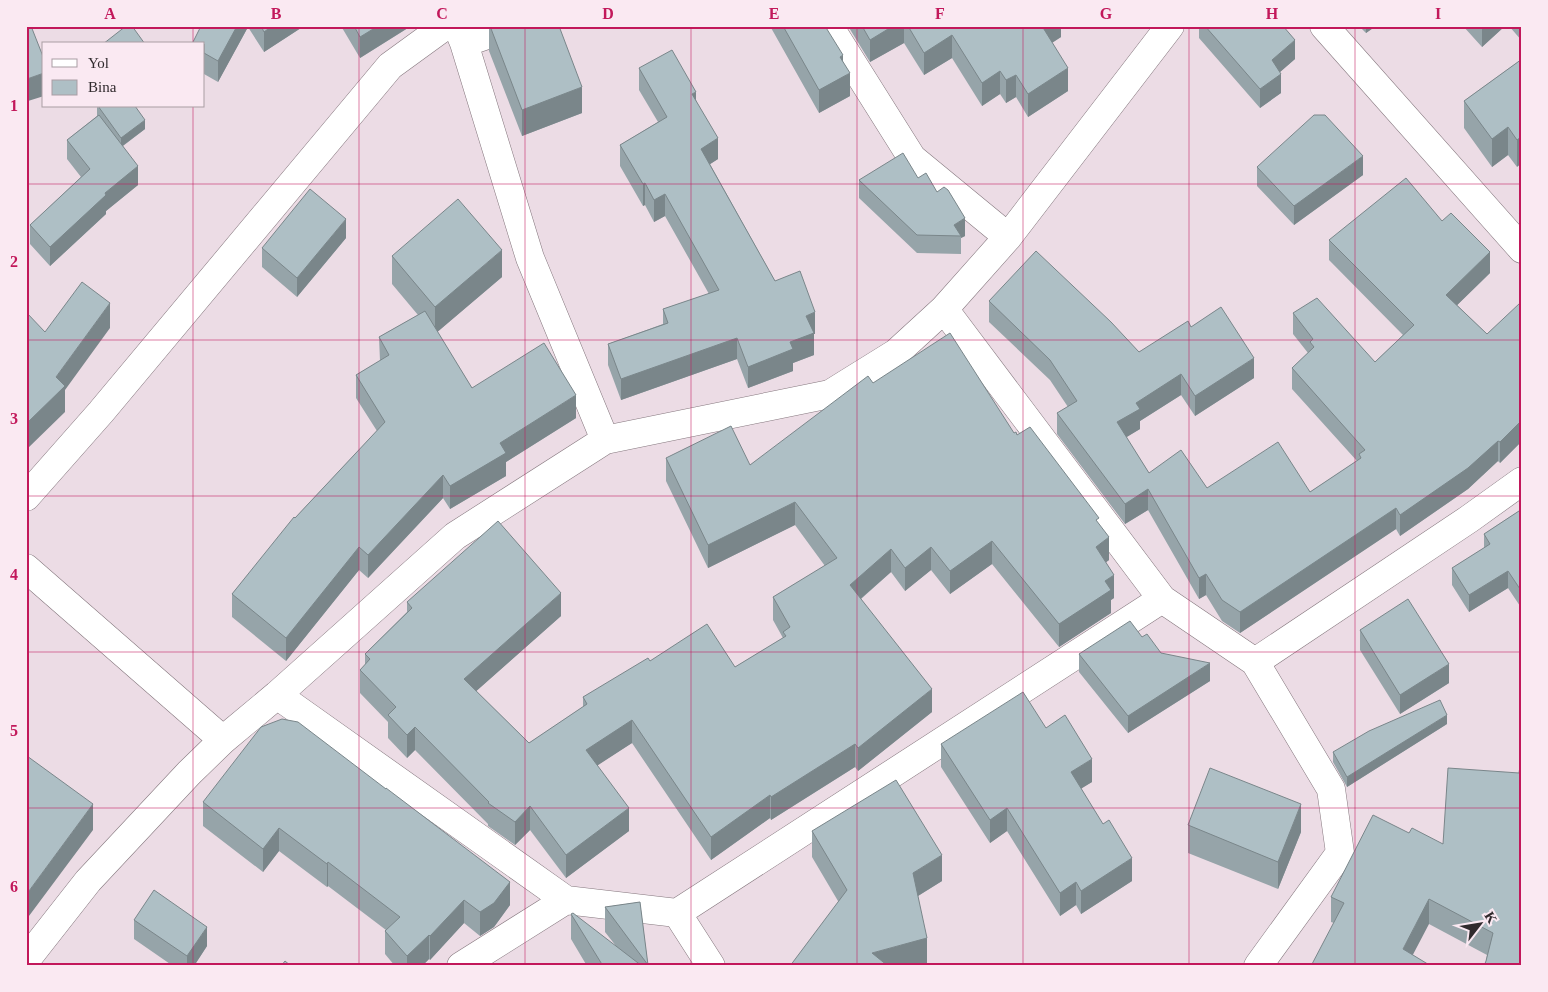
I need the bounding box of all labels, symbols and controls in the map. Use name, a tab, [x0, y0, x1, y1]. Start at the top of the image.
text: A	[104, 5, 116, 22]
text: B	[271, 5, 282, 22]
text: C	[436, 5, 448, 22]
text: D	[602, 5, 614, 22]
text: E	[769, 5, 779, 22]
text: F	[935, 5, 945, 22]
text: G	[1100, 5, 1113, 22]
text: H	[1266, 5, 1279, 22]
text: I	[1435, 5, 1441, 22]
legend	[42, 42, 205, 108]
text: Yol	[88, 55, 109, 71]
text: Bina	[88, 79, 117, 95]
text: 1	[10, 97, 18, 114]
text: 2	[10, 253, 18, 270]
text: 3	[10, 410, 18, 427]
text: 4	[10, 566, 18, 583]
text: 5	[10, 722, 18, 739]
text: 6	[10, 878, 18, 895]
north arrow	[1456, 900, 1506, 950]
text: K	[1481, 909, 1500, 926]

